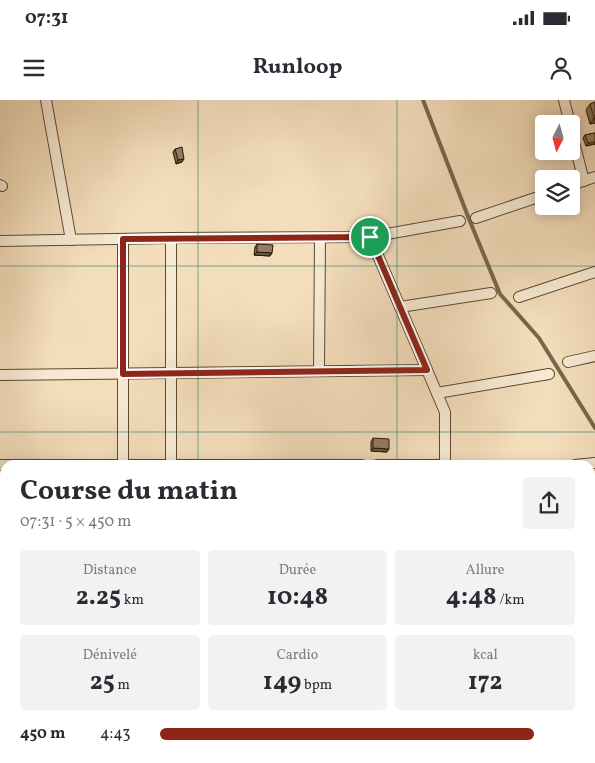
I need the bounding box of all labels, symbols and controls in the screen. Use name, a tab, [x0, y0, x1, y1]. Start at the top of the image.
text: 07:31	[25, 5, 69, 31]
text: Runloop	[253, 52, 342, 83]
icon: menu	[20, 54, 48, 82]
icon: person	[547, 54, 575, 82]
north arrow	[535, 115, 580, 160]
map controls	[535, 115, 580, 215]
button: layers	[535, 170, 580, 215]
pin	[349, 216, 391, 258]
icon: arrive	[356, 223, 384, 251]
text: Course du matin	[20, 472, 238, 511]
button: share	[523, 477, 575, 529]
text: 07:31 · 5 × 450 m	[20, 511, 131, 533]
text: Distance	[83, 561, 137, 580]
text: Durée	[279, 561, 316, 580]
text: Allure	[466, 561, 504, 580]
text: 2.25	[76, 580, 121, 615]
text: 10:48	[267, 580, 328, 615]
text: 4:48	[446, 580, 497, 615]
text: km	[121, 591, 144, 610]
text: /km	[497, 591, 525, 610]
text: Dénivelé	[83, 646, 137, 665]
text: Cardio	[277, 646, 318, 665]
text: kcal	[473, 646, 498, 665]
text: 25	[90, 665, 115, 700]
text: 149	[263, 665, 301, 700]
text: 172	[468, 665, 503, 700]
text: m	[115, 676, 130, 695]
text: bpm	[301, 676, 332, 695]
text: 450 m	[20, 723, 66, 745]
text: 4:43	[100, 723, 130, 745]

